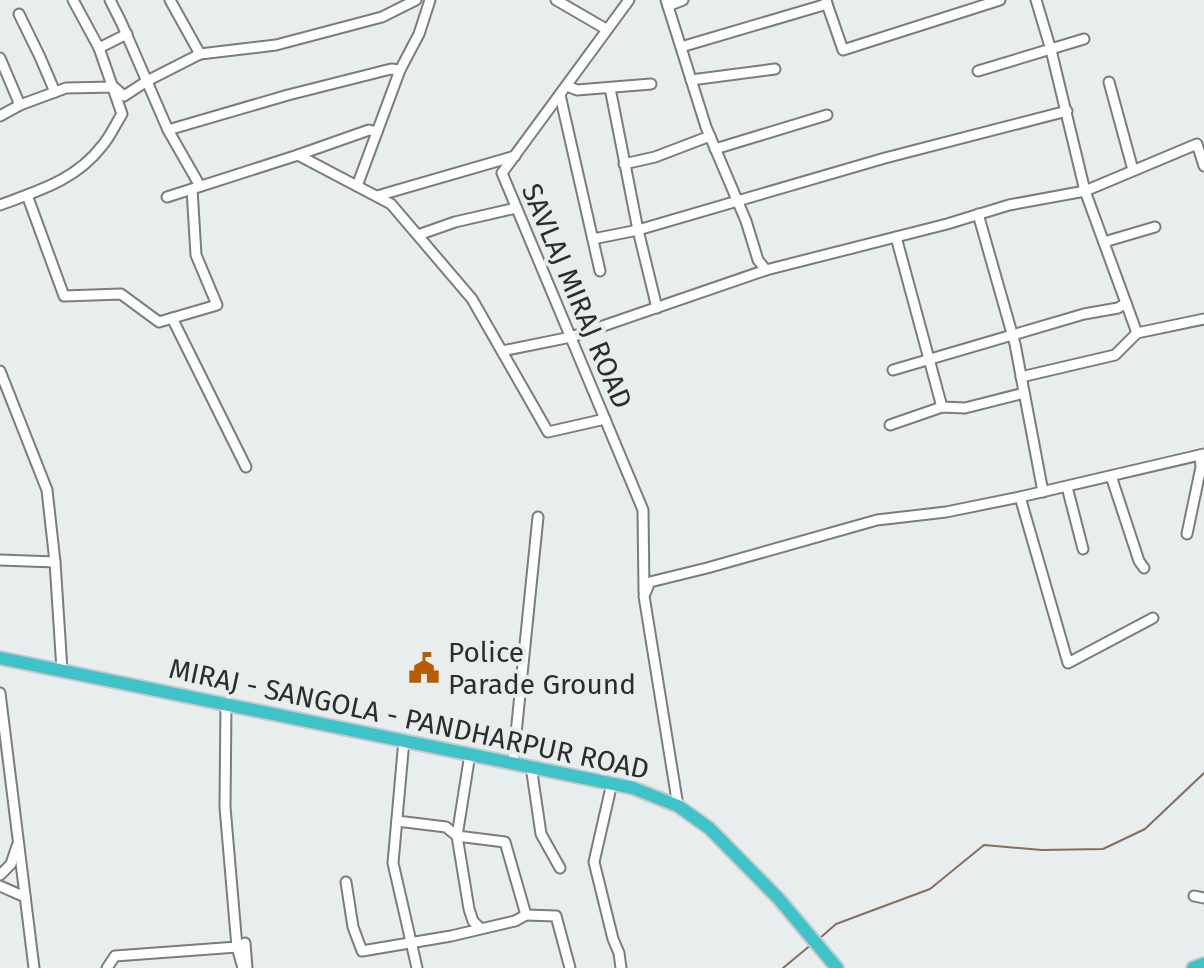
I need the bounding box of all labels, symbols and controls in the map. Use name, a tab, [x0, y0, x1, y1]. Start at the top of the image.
street label: SAVLAJ MIRAJ ROAD	[515, 179, 639, 413]
place label: Police Parade Ground	[448, 636, 636, 701]
public building icon: Police Parade Ground	[407, 651, 441, 685]
street label: MIRAJ - SANGOLA - PANDHARPUR ROAD	[166, 652, 652, 786]

